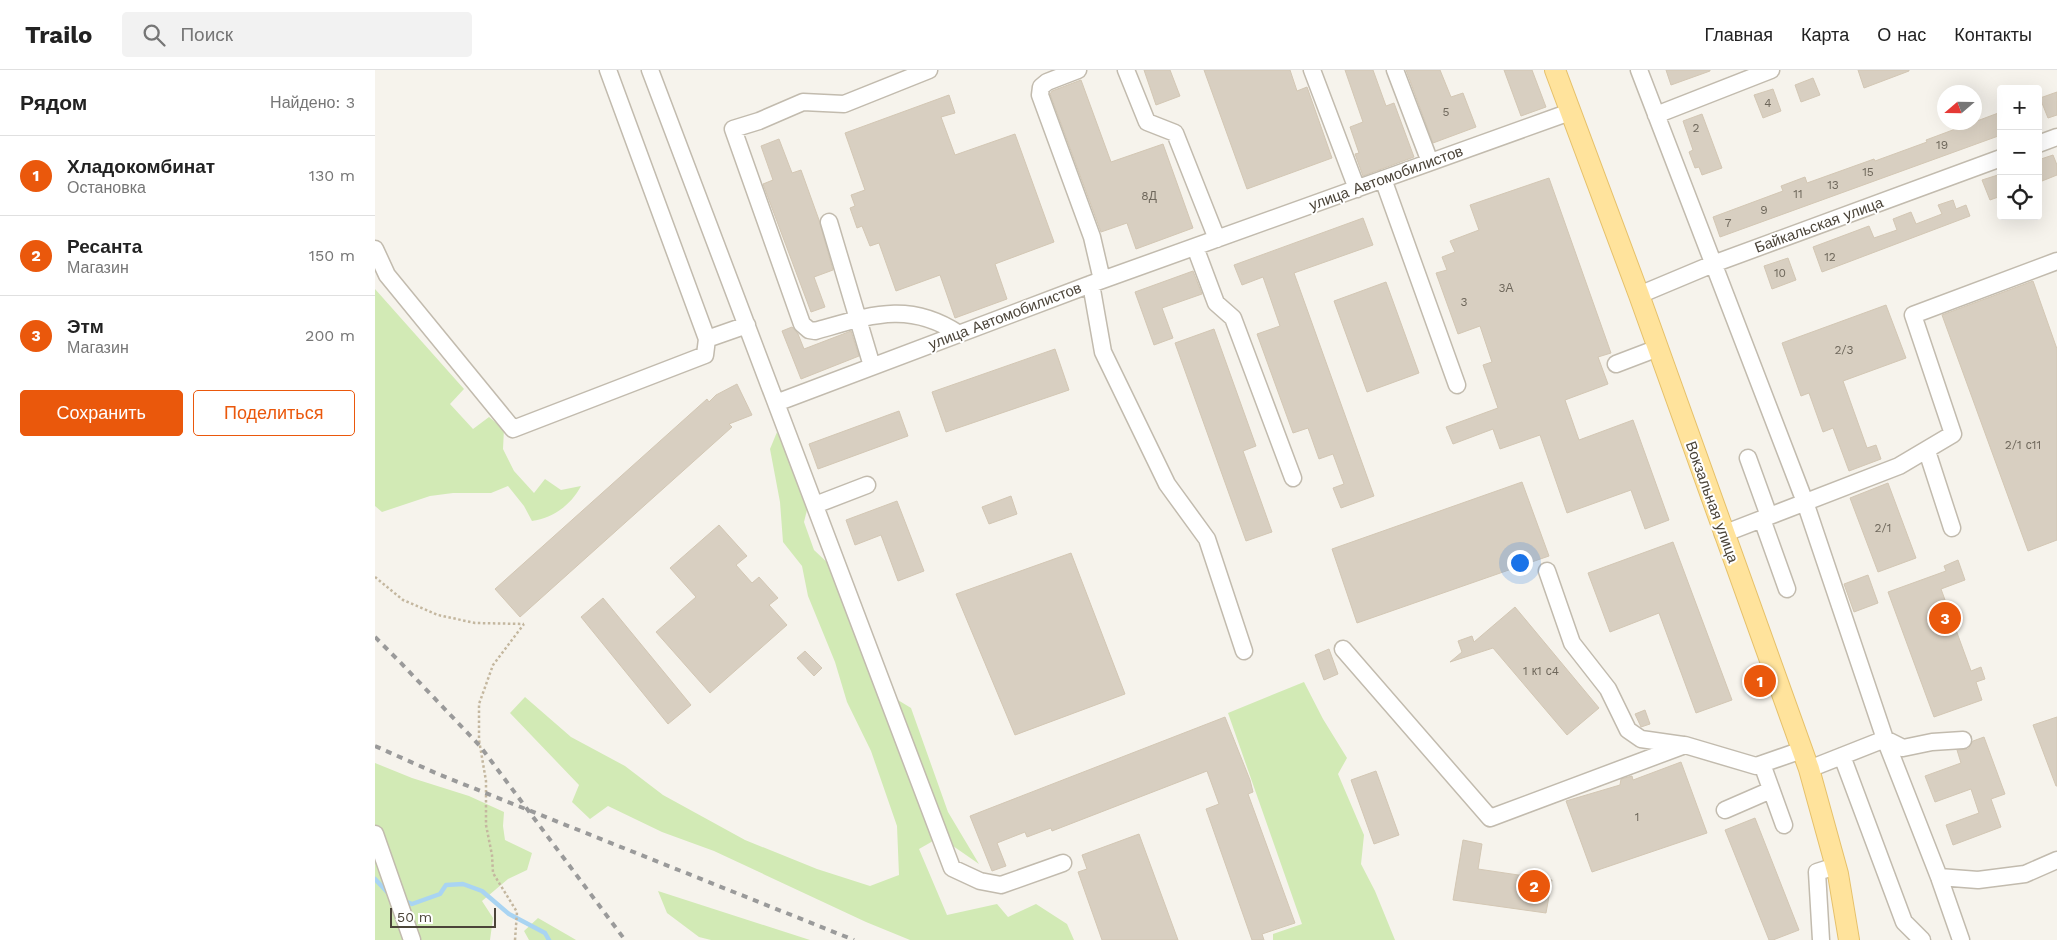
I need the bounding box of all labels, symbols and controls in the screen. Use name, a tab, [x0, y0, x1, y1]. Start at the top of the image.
search box	[122, 12, 472, 57]
text: Trailo	[25, 21, 92, 49]
icon: search	[140, 21, 168, 49]
text: Поиск	[180, 23, 233, 46]
text: Главная	[1704, 24, 1773, 45]
text: Карта	[1801, 24, 1849, 45]
text: О нас	[1877, 24, 1926, 45]
text: Контакты	[1954, 24, 2032, 45]
north arrow	[1937, 85, 1982, 130]
map controls	[1997, 85, 2042, 220]
button: +	[1997, 85, 2042, 130]
text: Рядом	[20, 90, 87, 115]
text: Найдено: 3	[270, 93, 355, 112]
house number: 4	[1764, 96, 1772, 110]
house number: 5	[1443, 105, 1450, 119]
house number: 2	[1693, 121, 1700, 135]
button: −	[1997, 130, 2042, 175]
house number: 19	[1936, 138, 1948, 152]
street label: улица Автомобилистов	[1307, 142, 1465, 214]
text: Хладокомбинат	[67, 155, 215, 178]
house number: 15	[1862, 165, 1874, 179]
text: 1	[33, 166, 39, 185]
text: 130 m	[309, 166, 355, 185]
button: locate	[1997, 175, 2042, 220]
text: Остановка	[67, 178, 146, 197]
house number: 13	[1827, 178, 1839, 192]
house number: 11	[1793, 187, 1803, 201]
house number: 8Д	[1141, 189, 1157, 203]
street label: Байкальская улица	[1752, 193, 1886, 257]
house number: 9	[1760, 203, 1768, 217]
house number: 7	[1725, 216, 1732, 230]
text: Ресанта	[67, 235, 142, 258]
text: 2	[31, 246, 41, 265]
text: 150 m	[309, 246, 355, 265]
house number: 12	[1824, 250, 1836, 264]
text: Магазин	[67, 258, 129, 277]
house number: 10	[1774, 266, 1786, 280]
street label: улица Автомобилистов	[926, 279, 1084, 353]
house number: 3А	[1499, 281, 1514, 295]
house number: 3	[1461, 295, 1468, 309]
text: Этм	[67, 315, 104, 338]
text: 3	[31, 326, 41, 345]
text: 200 m	[305, 326, 355, 345]
text: Магазин	[67, 338, 129, 357]
house number: 2/3	[1834, 343, 1854, 357]
button: Сохранить	[20, 390, 183, 436]
button: Поделиться	[193, 390, 355, 436]
house number: 2/1 с11	[2005, 438, 2041, 452]
street label: Вокзальная улица	[1682, 439, 1743, 566]
house number: 2/1	[1875, 521, 1891, 535]
your location	[1507, 550, 1533, 576]
pin: 3	[1929, 599, 1961, 637]
pin: 1	[1744, 662, 1776, 700]
house number: 1 к1 с4	[1523, 664, 1559, 678]
house number: 1	[1635, 810, 1639, 824]
pin: 2	[1518, 867, 1550, 905]
scale bar	[390, 905, 496, 928]
text: 50 m	[397, 909, 432, 925]

